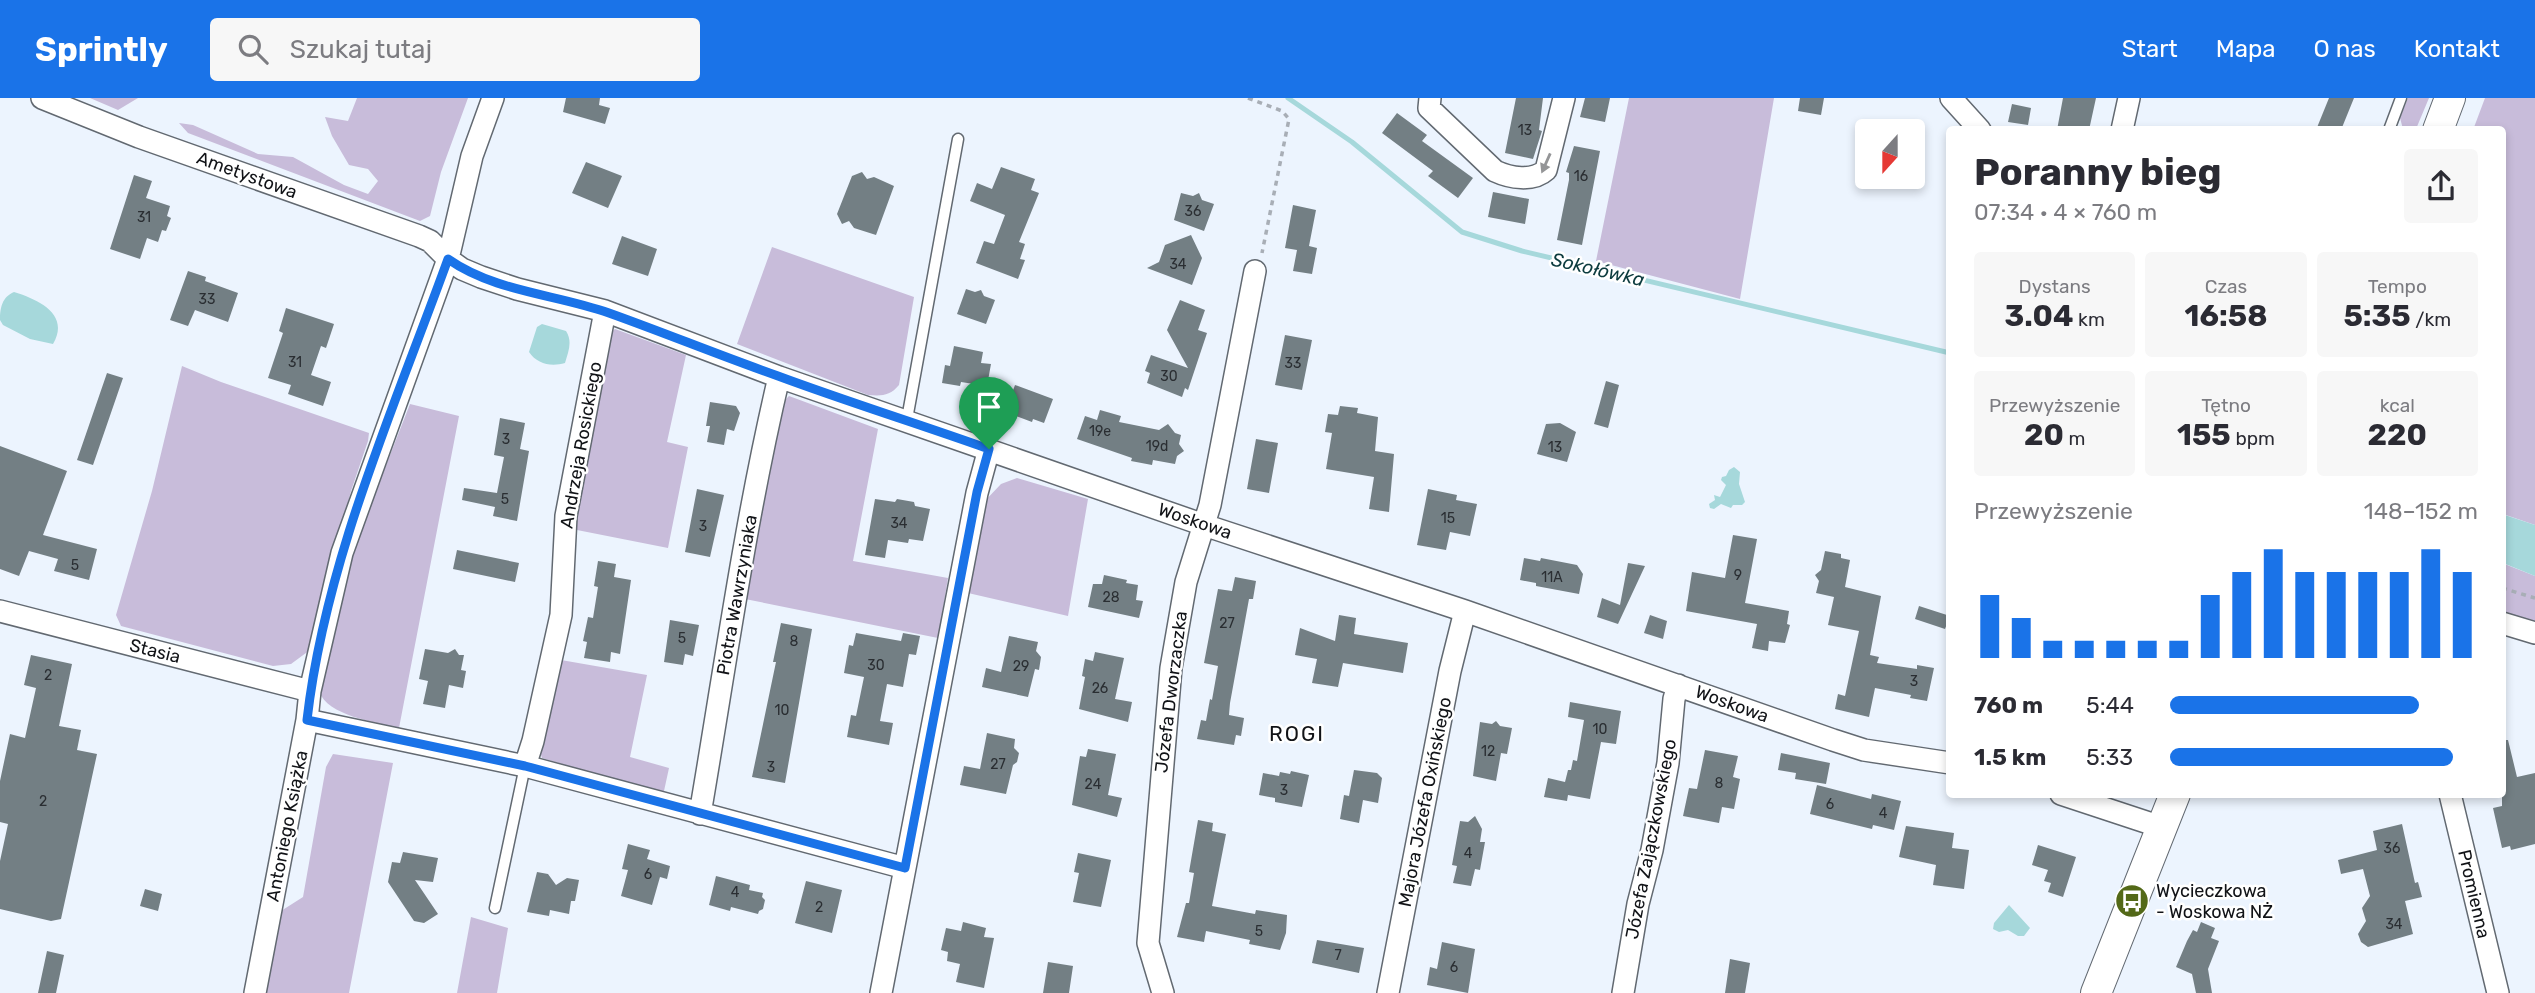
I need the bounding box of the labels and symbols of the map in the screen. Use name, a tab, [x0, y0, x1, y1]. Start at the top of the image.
north arrow	[1855, 119, 1925, 189]
house number: 13	[1518, 122, 1532, 139]
street label: Ametystowa	[194, 147, 300, 203]
one-way arrow	[1540, 153, 1552, 173]
house number: 16	[1574, 168, 1588, 185]
house number: 36	[1185, 203, 1201, 220]
house number: 31	[137, 209, 151, 226]
water label: Sokołówka	[1549, 248, 1647, 291]
house number: 34	[1169, 256, 1187, 273]
house number: 33	[199, 291, 215, 308]
house number: 31	[288, 354, 302, 371]
house number: 33	[1285, 355, 1301, 372]
street label: Andrzeja Rosickiego	[556, 360, 606, 530]
house number: 30	[1160, 368, 1178, 385]
pin	[959, 377, 1019, 449]
house number: 19e	[1089, 423, 1111, 440]
house number: 3	[502, 431, 510, 448]
house number: 19d	[1146, 438, 1168, 455]
house number: 13	[1548, 439, 1562, 456]
house number: 5	[501, 491, 509, 508]
street label: Woskowa	[1155, 498, 1235, 544]
house number: 15	[1441, 510, 1455, 527]
street label: Piotra Wawrzyniaka	[712, 513, 762, 677]
house number: 34	[890, 515, 908, 532]
house number: 3	[699, 518, 707, 535]
house number: 5	[71, 557, 79, 574]
house number: 9	[1734, 567, 1742, 584]
house number: 11A	[1541, 569, 1563, 586]
house number: 28	[1102, 589, 1120, 606]
street label: Józefa Dworzaczka	[1150, 610, 1192, 774]
house number: 27	[1219, 615, 1235, 632]
house number: 5	[678, 630, 686, 647]
house number: 8	[790, 633, 799, 650]
street label: Stasia	[127, 634, 183, 668]
house number: 30	[867, 657, 885, 674]
house number: 29	[1013, 658, 1029, 675]
house number: 2	[44, 667, 52, 684]
house number: 3	[1910, 673, 1918, 690]
house number: 26	[1092, 680, 1108, 697]
street label: Woskowa	[1692, 681, 1772, 727]
street label: Majora Józefa Oxińskiego	[1394, 695, 1456, 909]
house number: 10	[775, 702, 790, 719]
district label: ROGI	[1269, 721, 1325, 746]
house number: 10	[1593, 721, 1608, 738]
street label: Józefa Zajączkowskiego	[1621, 737, 1681, 941]
house number: 12	[1481, 743, 1495, 760]
street label: Antoniego Książka	[262, 749, 312, 903]
house number: 27	[990, 756, 1006, 773]
house number: 3	[767, 759, 775, 776]
house number: 8	[1715, 775, 1724, 792]
house number: 24	[1085, 776, 1102, 793]
house number: 3	[1280, 782, 1288, 799]
house number: 2	[39, 793, 47, 810]
house number: 6	[1826, 796, 1834, 813]
house number: 4	[1879, 805, 1888, 822]
house number: 36	[2384, 840, 2400, 857]
house number: 4	[1464, 845, 1473, 862]
street label: Promienna	[2453, 847, 2495, 941]
house number: 6	[644, 866, 652, 883]
place label: Wycieczkowa - Woskowa NŻ	[2156, 880, 2273, 923]
bus stop icon: Wycieczkowa - Woskowa NŻ	[2113, 882, 2151, 920]
house number: 4	[731, 884, 740, 901]
house number: 2	[815, 899, 823, 916]
house number: 34	[2385, 916, 2403, 933]
house number: 5	[1255, 923, 1263, 940]
house number: 7	[1334, 947, 1342, 964]
house number: 6	[1450, 959, 1458, 976]

